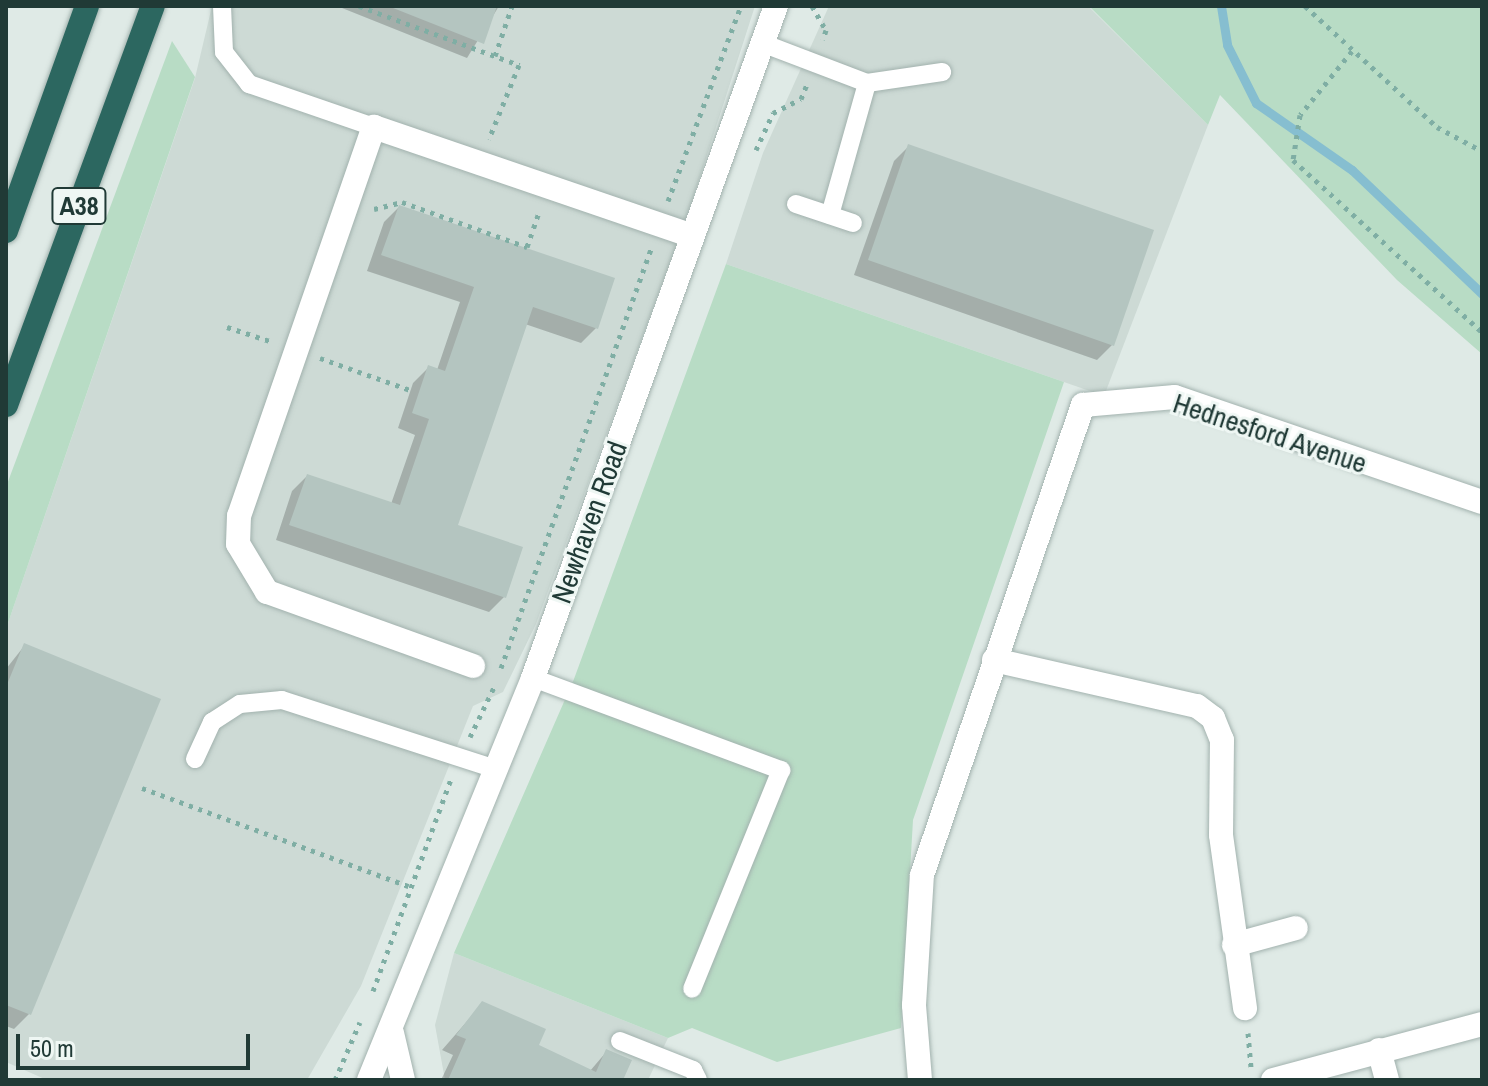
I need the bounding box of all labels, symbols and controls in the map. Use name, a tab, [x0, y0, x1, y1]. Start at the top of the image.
road number: A38	[51, 184, 107, 228]
street label: Hednesford Avenue	[1168, 386, 1372, 480]
street label: Newhaven Road	[544, 437, 634, 607]
scale bar	[20, 1018, 254, 1068]
text: 50 m	[30, 1032, 74, 1064]

